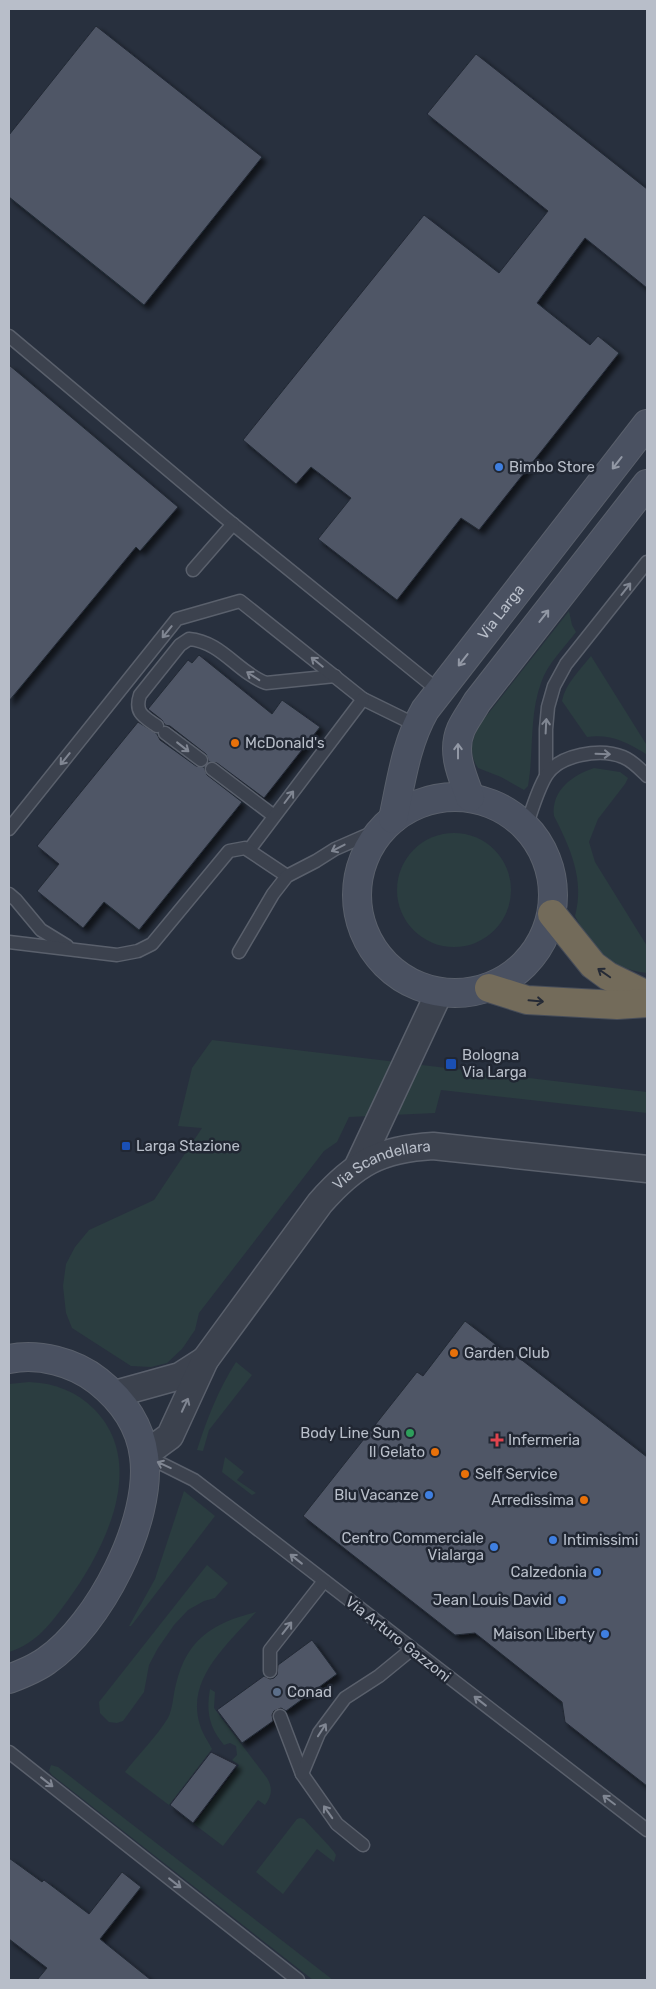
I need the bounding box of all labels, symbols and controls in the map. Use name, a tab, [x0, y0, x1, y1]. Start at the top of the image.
one-way arrow	[612, 456, 623, 469]
place label: Bimbo Store	[509, 458, 595, 476]
marker: Bimbo Store	[493, 461, 505, 473]
street label: Via Larga	[474, 581, 528, 643]
one-way arrow	[621, 583, 632, 596]
one-way arrow	[539, 610, 550, 623]
one-way arrow	[161, 625, 172, 638]
one-way arrow	[458, 653, 469, 666]
one-way arrow	[311, 656, 324, 667]
one-way arrow	[246, 671, 260, 681]
one-way arrow	[542, 718, 551, 734]
place label: McDonald's	[245, 734, 325, 752]
marker: McDonald's	[229, 737, 241, 749]
one-way arrow	[176, 741, 189, 752]
one-way arrow	[453, 743, 463, 759]
one-way arrow	[594, 749, 611, 759]
one-way arrow	[60, 752, 71, 765]
one-way arrow	[283, 791, 294, 804]
one-way arrow	[331, 843, 346, 853]
one-way arrow	[597, 968, 611, 978]
one-way arrow	[528, 996, 544, 1006]
place label: Bologna Via Larga	[462, 1046, 527, 1081]
marker: Bologna Via Larga	[444, 1057, 458, 1071]
place label: Larga Stazione	[136, 1137, 240, 1155]
street label: Via Scandellara	[329, 1137, 431, 1193]
marker: Larga Stazione	[120, 1140, 132, 1152]
place label: Garden Club	[464, 1344, 550, 1362]
marker: Garden Club	[448, 1347, 460, 1359]
one-way arrow	[180, 1398, 190, 1413]
place label: Body Line Sun	[300, 1424, 400, 1442]
marker: Body Line Sun	[404, 1427, 416, 1439]
place label: Infermeria	[508, 1431, 580, 1449]
marker: Infermeria	[490, 1433, 504, 1447]
place label: Il Gelato	[369, 1443, 425, 1461]
marker: Il Gelato	[429, 1446, 441, 1458]
one-way arrow	[157, 1460, 172, 1469]
place label: Self Service	[475, 1465, 558, 1483]
marker: Self Service	[459, 1468, 471, 1480]
place label: Blu Vacanze	[334, 1486, 419, 1504]
marker: Blu Vacanze	[423, 1489, 435, 1501]
place label: Arredissima	[491, 1491, 574, 1509]
marker: Arredissima	[578, 1494, 590, 1506]
place label: Centro Commerciale Vialarga	[341, 1529, 484, 1564]
place label: Intimissimi	[563, 1531, 638, 1549]
marker: Intimissimi	[547, 1534, 559, 1546]
marker: Centro Commerciale Vialarga	[488, 1541, 500, 1553]
one-way arrow	[290, 1554, 303, 1565]
place label: Calzedonia	[511, 1563, 587, 1581]
marker: Calzedonia	[591, 1566, 603, 1578]
place label: Jean Louis David	[433, 1591, 552, 1609]
street label: Via Arturo Gazzoni	[342, 1592, 454, 1686]
marker: Jean Louis David	[556, 1594, 568, 1606]
one-way arrow	[281, 1622, 292, 1635]
place label: Maison Liberty	[493, 1625, 595, 1643]
marker: Maison Liberty	[599, 1628, 611, 1640]
place label: Conad	[287, 1683, 332, 1701]
marker: Conad	[271, 1686, 283, 1698]
one-way arrow	[474, 1696, 487, 1707]
one-way arrow	[317, 1724, 327, 1738]
one-way arrow	[40, 1777, 53, 1788]
one-way arrow	[603, 1795, 616, 1806]
one-way arrow	[323, 1805, 333, 1819]
one-way arrow	[168, 1877, 181, 1888]

